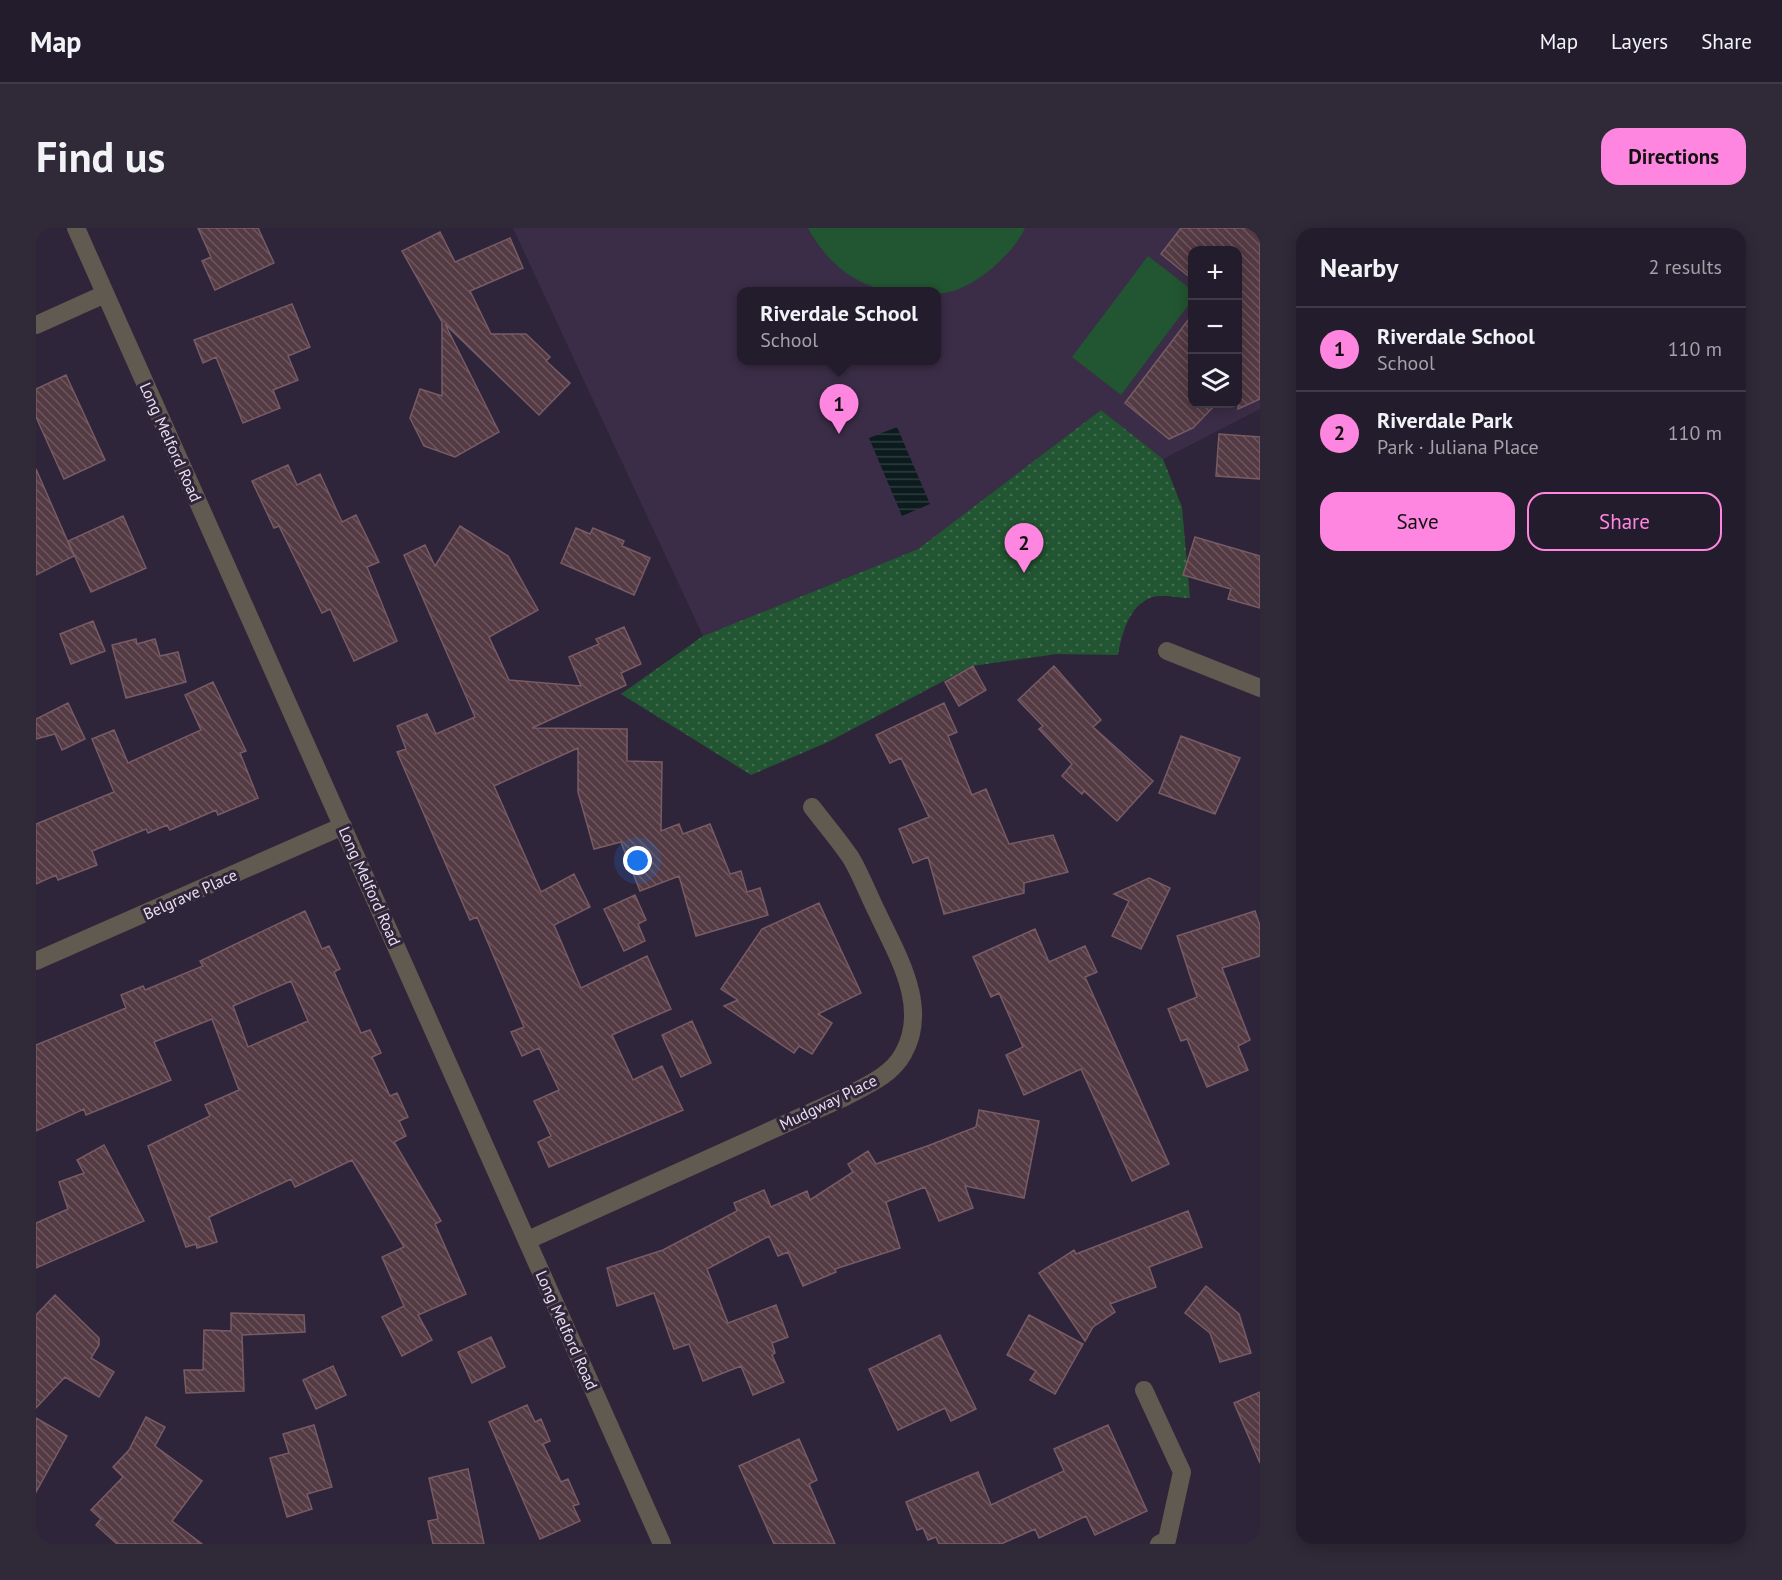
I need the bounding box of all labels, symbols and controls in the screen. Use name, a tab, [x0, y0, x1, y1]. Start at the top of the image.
text: Map	[30, 23, 81, 60]
text: Map	[1540, 28, 1578, 55]
text: Layers	[1611, 28, 1668, 55]
text: Share	[1701, 28, 1752, 55]
button: Directions	[1601, 128, 1746, 185]
text: Find us	[36, 129, 165, 184]
map controls	[1188, 246, 1242, 408]
button: +	[1188, 246, 1242, 300]
text: Nearby	[1320, 251, 1398, 284]
text: 2 results	[1649, 254, 1722, 280]
popup	[737, 287, 941, 365]
text: Riverdale School	[760, 299, 918, 327]
button: −	[1188, 300, 1242, 354]
text: Riverdale School	[1377, 322, 1535, 350]
text: School	[760, 327, 818, 353]
text: 1	[1334, 336, 1345, 362]
text: 110 m	[1668, 336, 1722, 362]
text: School	[1377, 350, 1435, 376]
button: layers	[1188, 354, 1242, 408]
street label: Long Melford Road	[136, 379, 206, 505]
pin: 1	[820, 384, 858, 434]
text: Riverdale Park	[1377, 406, 1513, 434]
text: 2	[1334, 420, 1345, 446]
text: 110 m	[1668, 420, 1722, 446]
text: Park · Juliana Place	[1377, 434, 1539, 460]
button: Save	[1320, 492, 1515, 551]
button: Share	[1527, 492, 1722, 551]
pin: 2	[1004, 524, 1044, 573]
street label: Long Melford Road	[335, 823, 405, 949]
your location	[623, 846, 652, 875]
street label: Belgrave Place	[140, 864, 240, 924]
street label: Mudgway Place	[776, 1070, 880, 1134]
street label: Long Melford Road	[532, 1267, 602, 1393]

